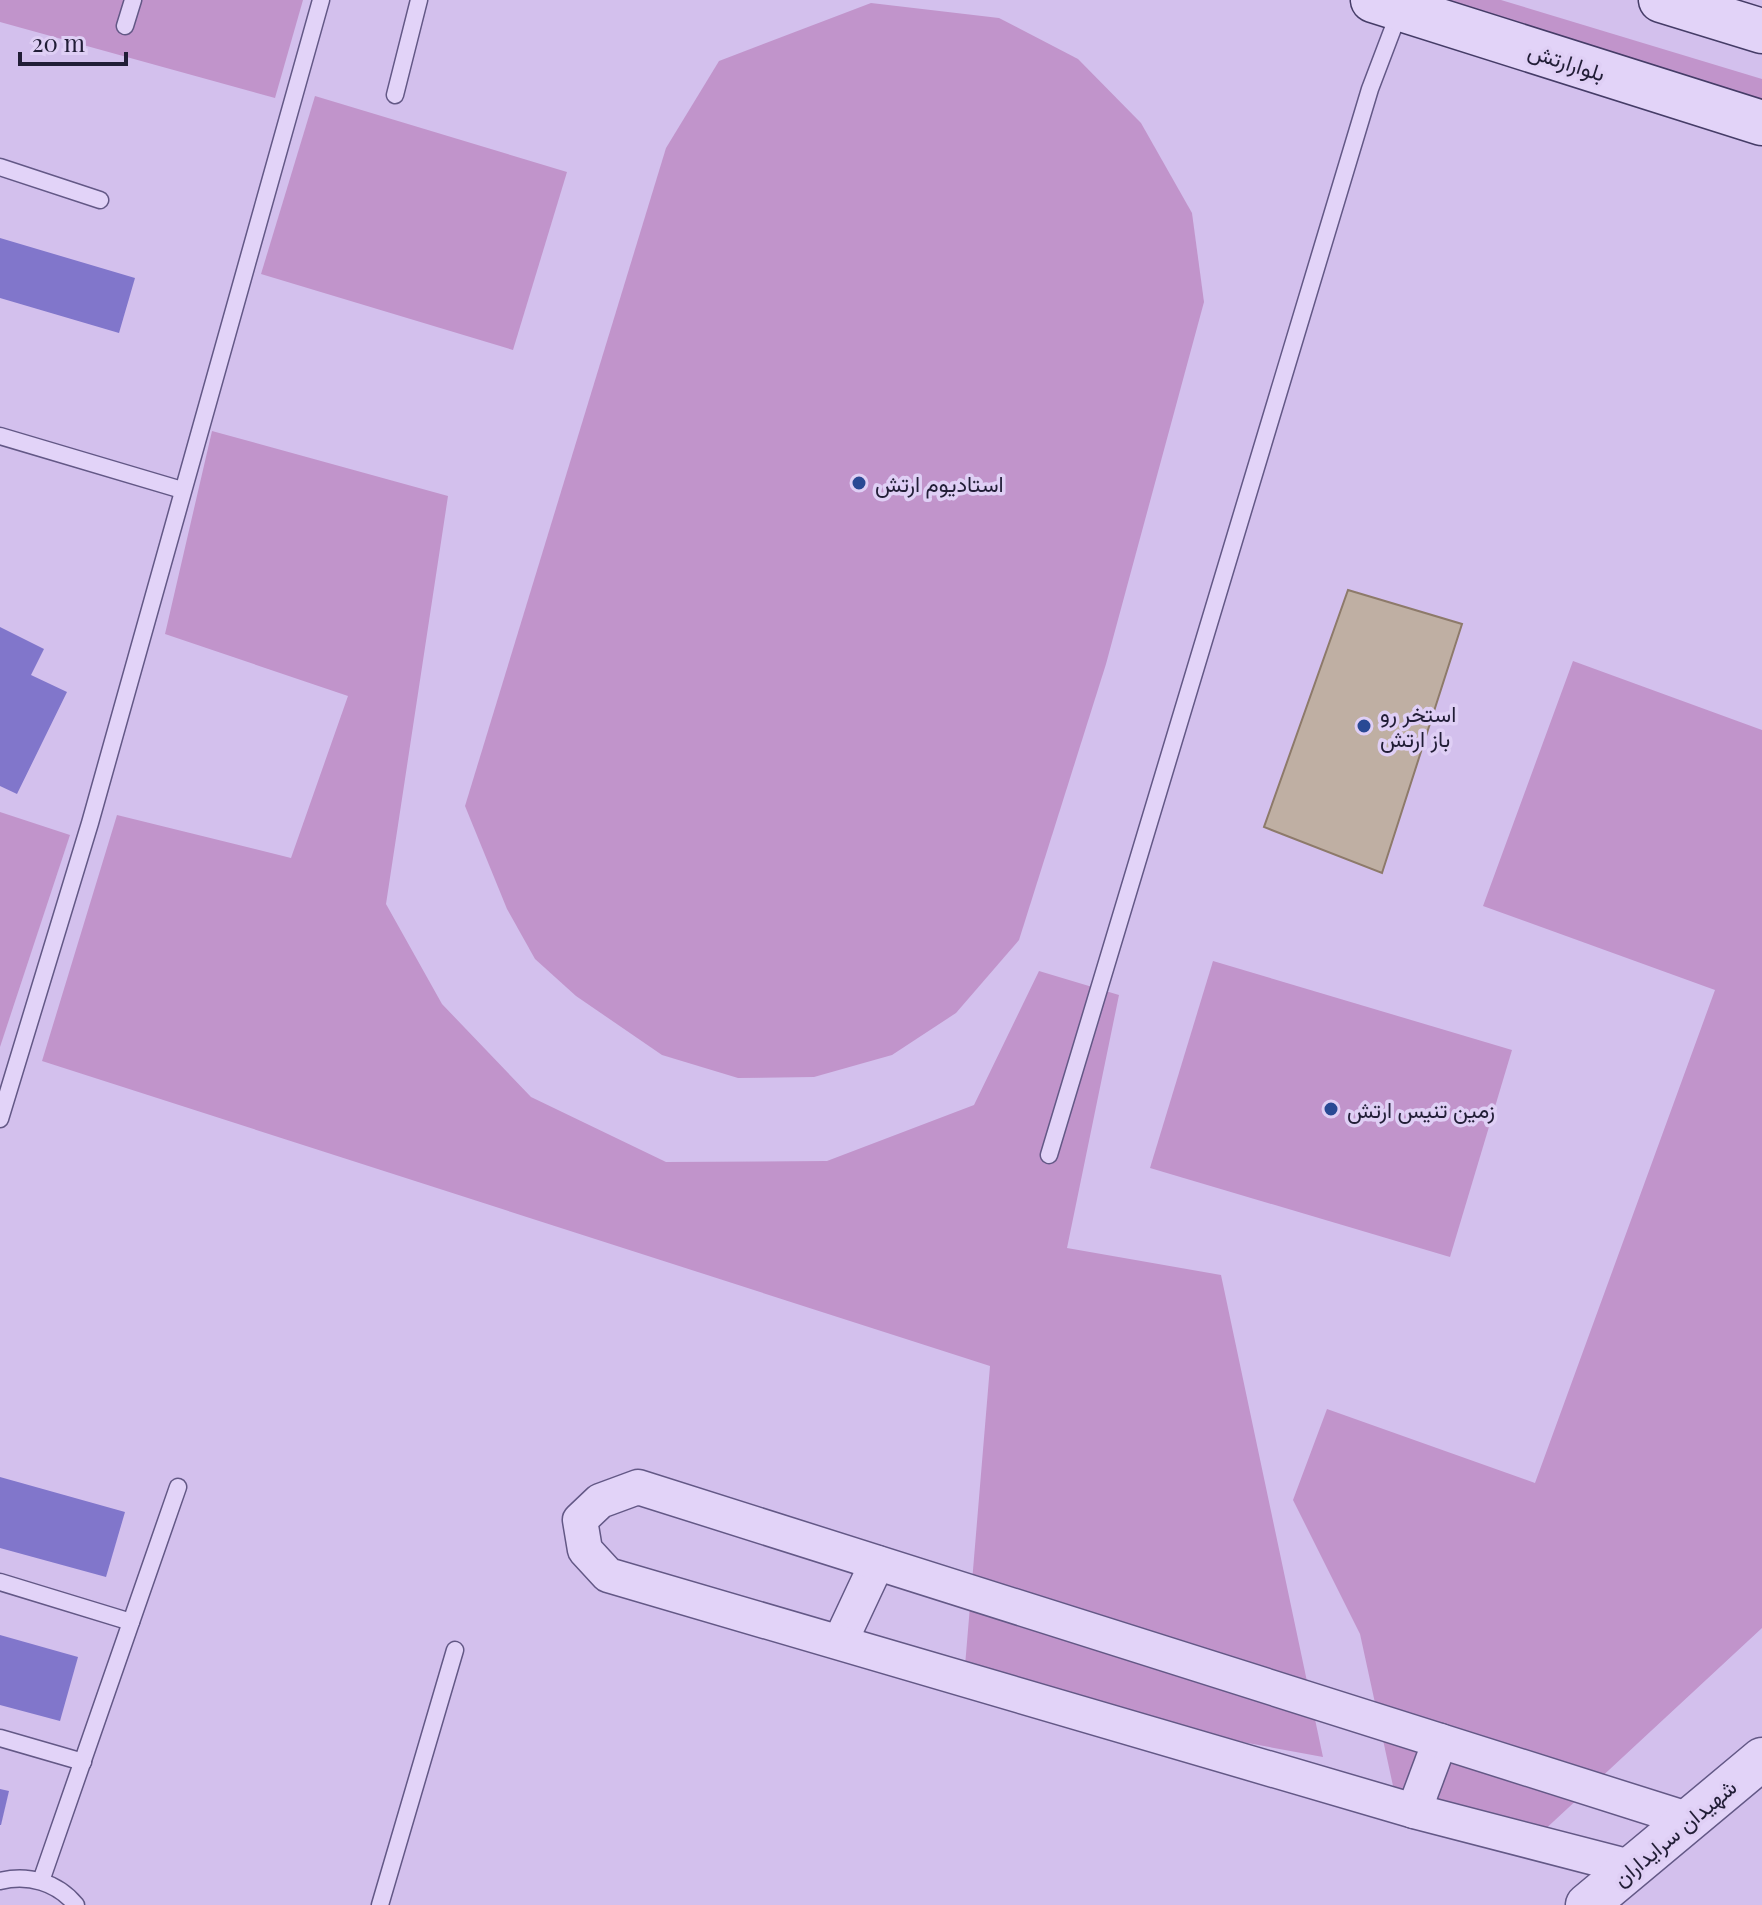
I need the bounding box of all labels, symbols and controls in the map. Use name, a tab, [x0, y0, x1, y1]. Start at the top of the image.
scale bar	[20, 16, 126, 66]
text: 20 m	[32, 26, 85, 58]
street label: بلوارارتش	[1525, 34, 1609, 88]
place label: استادیوم ارتش	[875, 468, 1004, 499]
marker: استادیوم ارتش	[850, 474, 868, 492]
place label: استخر رو باز ارتش	[1380, 698, 1456, 753]
marker: استخر رو باز ارتش	[1355, 717, 1373, 735]
place label: زمین تنیس ارتش	[1347, 1094, 1495, 1124]
marker: زمین تنیس ارتش	[1322, 1100, 1340, 1118]
street label: شهیدان سرایداران	[1606, 1771, 1742, 1893]

